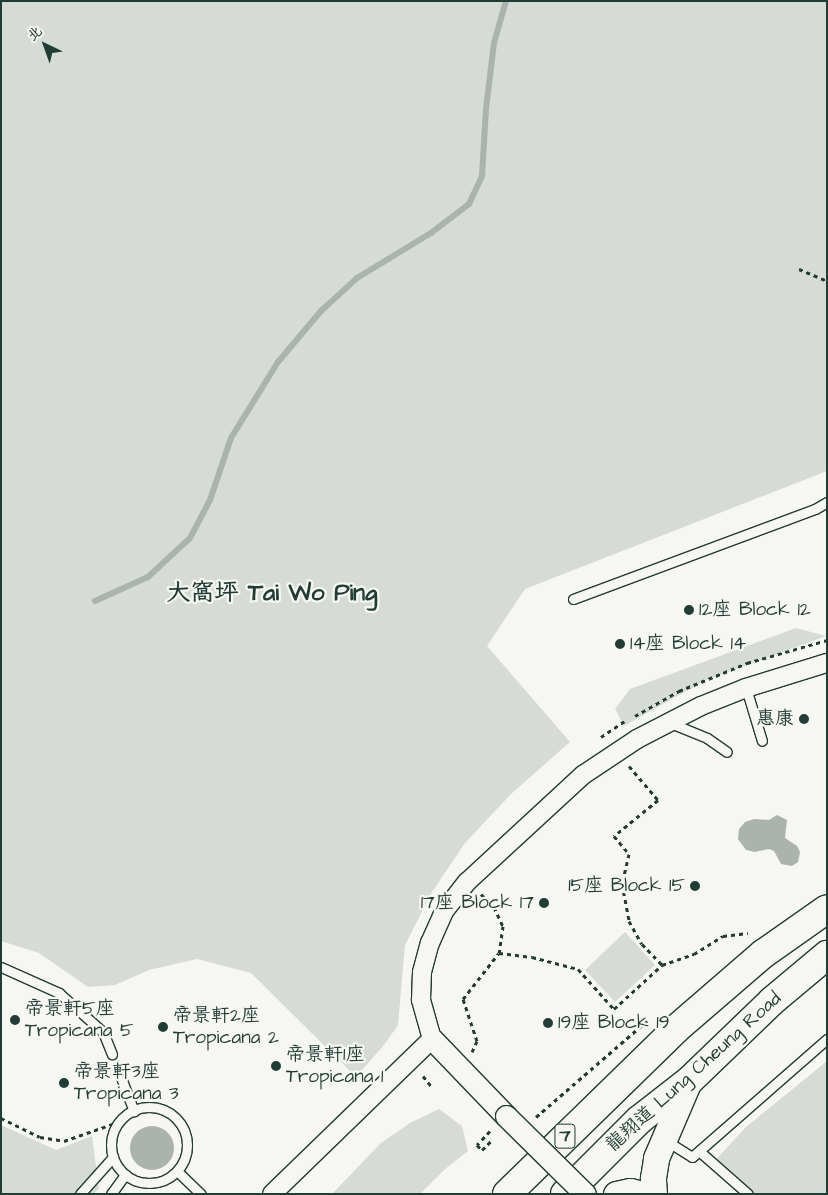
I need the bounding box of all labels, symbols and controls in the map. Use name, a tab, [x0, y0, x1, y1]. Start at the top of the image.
north arrow	[20, 20, 70, 70]
text: 北	[23, 22, 47, 46]
district label: 大窩坪 Tai Wo Ping	[166, 580, 378, 608]
place label: 12座 Block 12	[699, 599, 811, 621]
marker: 12座 Block 12	[683, 604, 695, 616]
place label: 14座 Block 14	[630, 633, 746, 655]
marker: 14座 Block 14	[614, 638, 626, 650]
place label: 惠康	[756, 708, 794, 730]
marker: 惠康	[798, 713, 810, 725]
place label: 15座 Block 15	[568, 875, 685, 897]
marker: 15座 Block 15	[689, 880, 701, 892]
place label: 17座 Block 17	[421, 892, 534, 914]
marker: 17座 Block 17	[538, 897, 550, 909]
street label: 龍翔道 Lung Cheung Road	[602, 987, 786, 1157]
place label: 帝景軒5座 Tropicana 5	[25, 998, 133, 1042]
place label: 帝景軒2座 Tropicana 2	[173, 1005, 279, 1049]
place label: 19座 Block 19	[558, 1012, 670, 1034]
marker: 帝景軒5座 Tropicana 5	[9, 1014, 21, 1026]
marker: 19座 Block 19	[542, 1017, 554, 1029]
marker: 帝景軒2座 Tropicana 2	[157, 1021, 169, 1033]
place label: 帝景軒1座 Tropicana 1	[286, 1044, 383, 1088]
marker: 帝景軒1座 Tropicana 1	[270, 1060, 282, 1072]
place label: 帝景軒3座 Tropicana 3	[74, 1061, 179, 1105]
marker: 帝景軒3座 Tropicana 3	[58, 1077, 70, 1089]
road number: 7	[554, 1120, 576, 1152]

